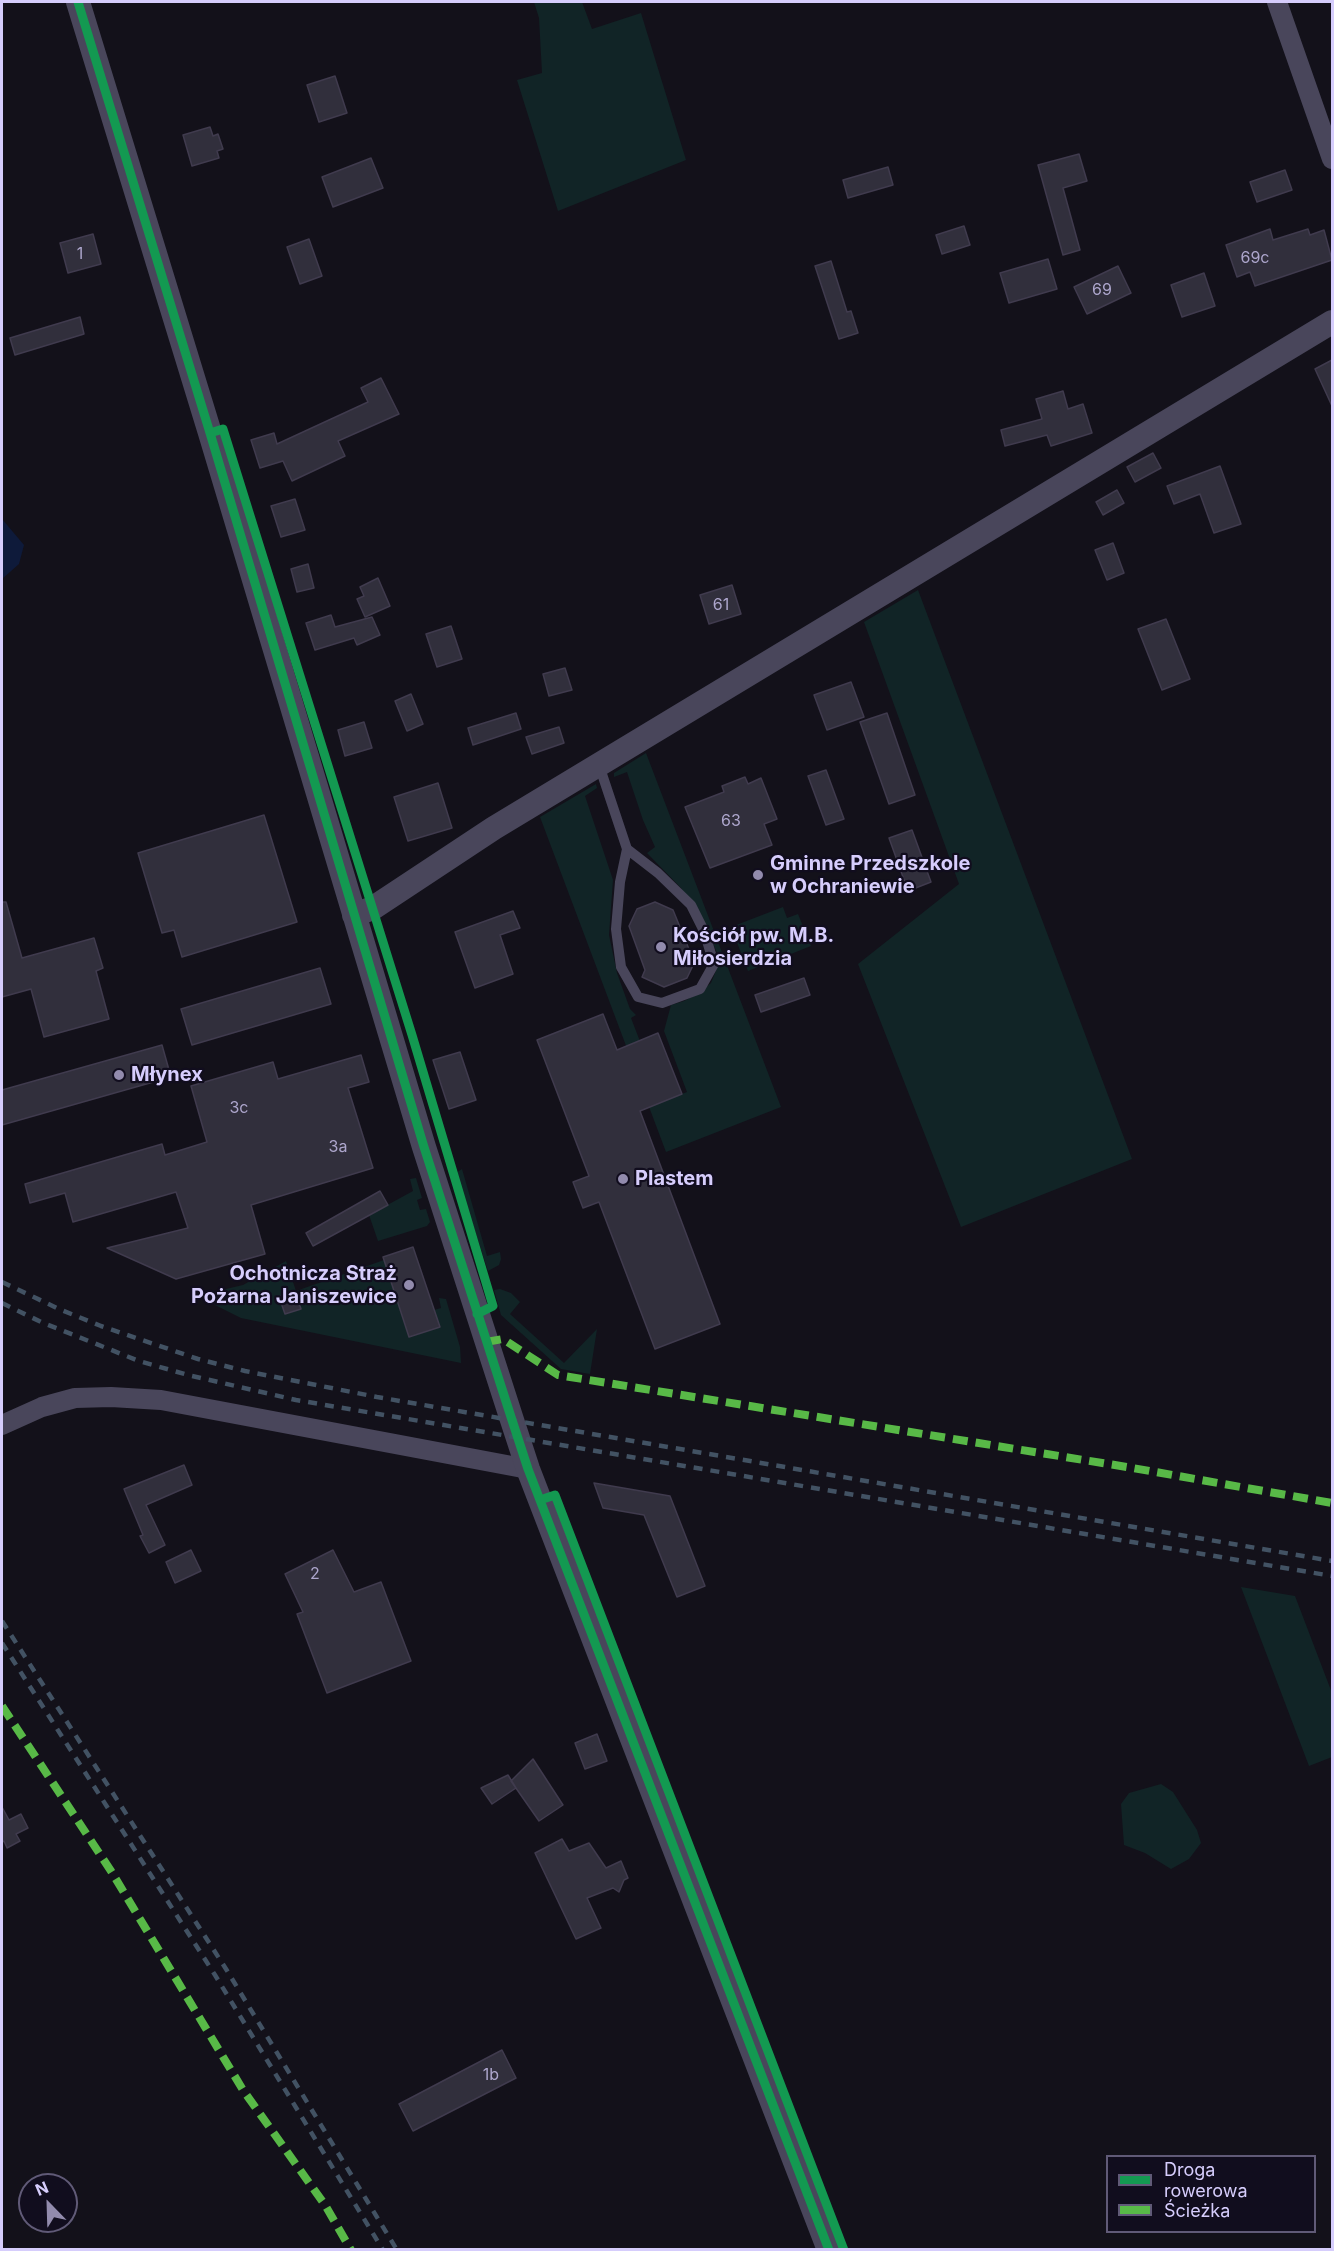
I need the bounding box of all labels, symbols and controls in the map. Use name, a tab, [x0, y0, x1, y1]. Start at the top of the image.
house number: 1	[77, 244, 83, 264]
house number: 69c	[1241, 248, 1269, 268]
house number: 69	[1092, 280, 1112, 300]
house number: 61	[713, 595, 729, 615]
house number: 63	[721, 811, 741, 831]
place label: Gminne Przedszkole w Ochraniewie	[770, 852, 970, 899]
marker: Gminne Przedszkole w Ochraniewie	[751, 868, 765, 882]
place label: Kościół pw. M.B. Miłosierdzia	[673, 924, 834, 971]
marker: Kościół pw. M.B. Miłosierdzia	[654, 940, 668, 954]
place label: Młynex	[131, 1063, 203, 1087]
marker: Młynex	[112, 1068, 126, 1082]
house number: 3c	[229, 1098, 249, 1118]
house number: 3a	[329, 1137, 347, 1157]
place label: Plastem	[635, 1167, 713, 1191]
marker: Plastem	[616, 1172, 630, 1186]
place label: Ochotnicza Straż Pożarna Janiszewice	[191, 1262, 397, 1309]
marker: Ochotnicza Straż Pożarna Janiszewice	[402, 1278, 416, 1292]
house number: 2	[310, 1564, 320, 1584]
house number: 1b	[483, 2065, 499, 2085]
legend	[1106, 2155, 1316, 2233]
text: Droga rowerowa	[1164, 2159, 1248, 2201]
north arrow	[18, 2173, 78, 2233]
text: N	[32, 2177, 51, 2200]
text: Ścieżka	[1164, 2200, 1230, 2221]

